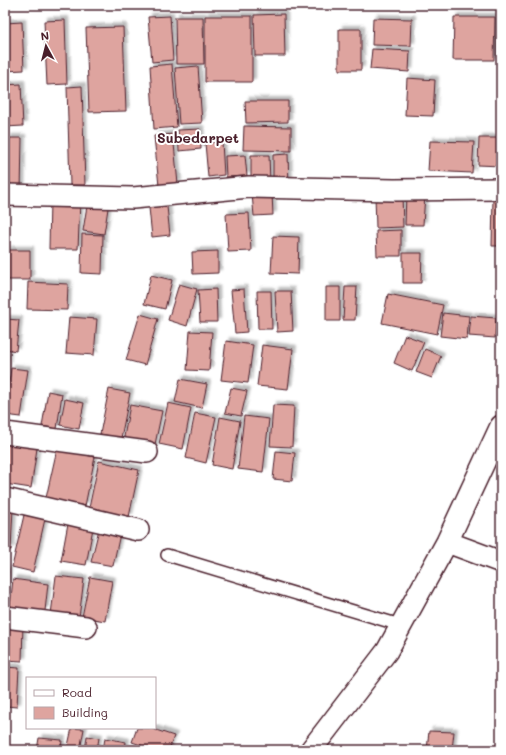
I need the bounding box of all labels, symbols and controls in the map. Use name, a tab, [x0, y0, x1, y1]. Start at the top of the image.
north arrow	[26, 26, 66, 66]
text: N	[40, 28, 50, 44]
district label: Subedarpet	[157, 128, 239, 147]
legend	[26, 677, 156, 729]
text: Road	[62, 684, 92, 700]
text: Building	[62, 704, 108, 720]

